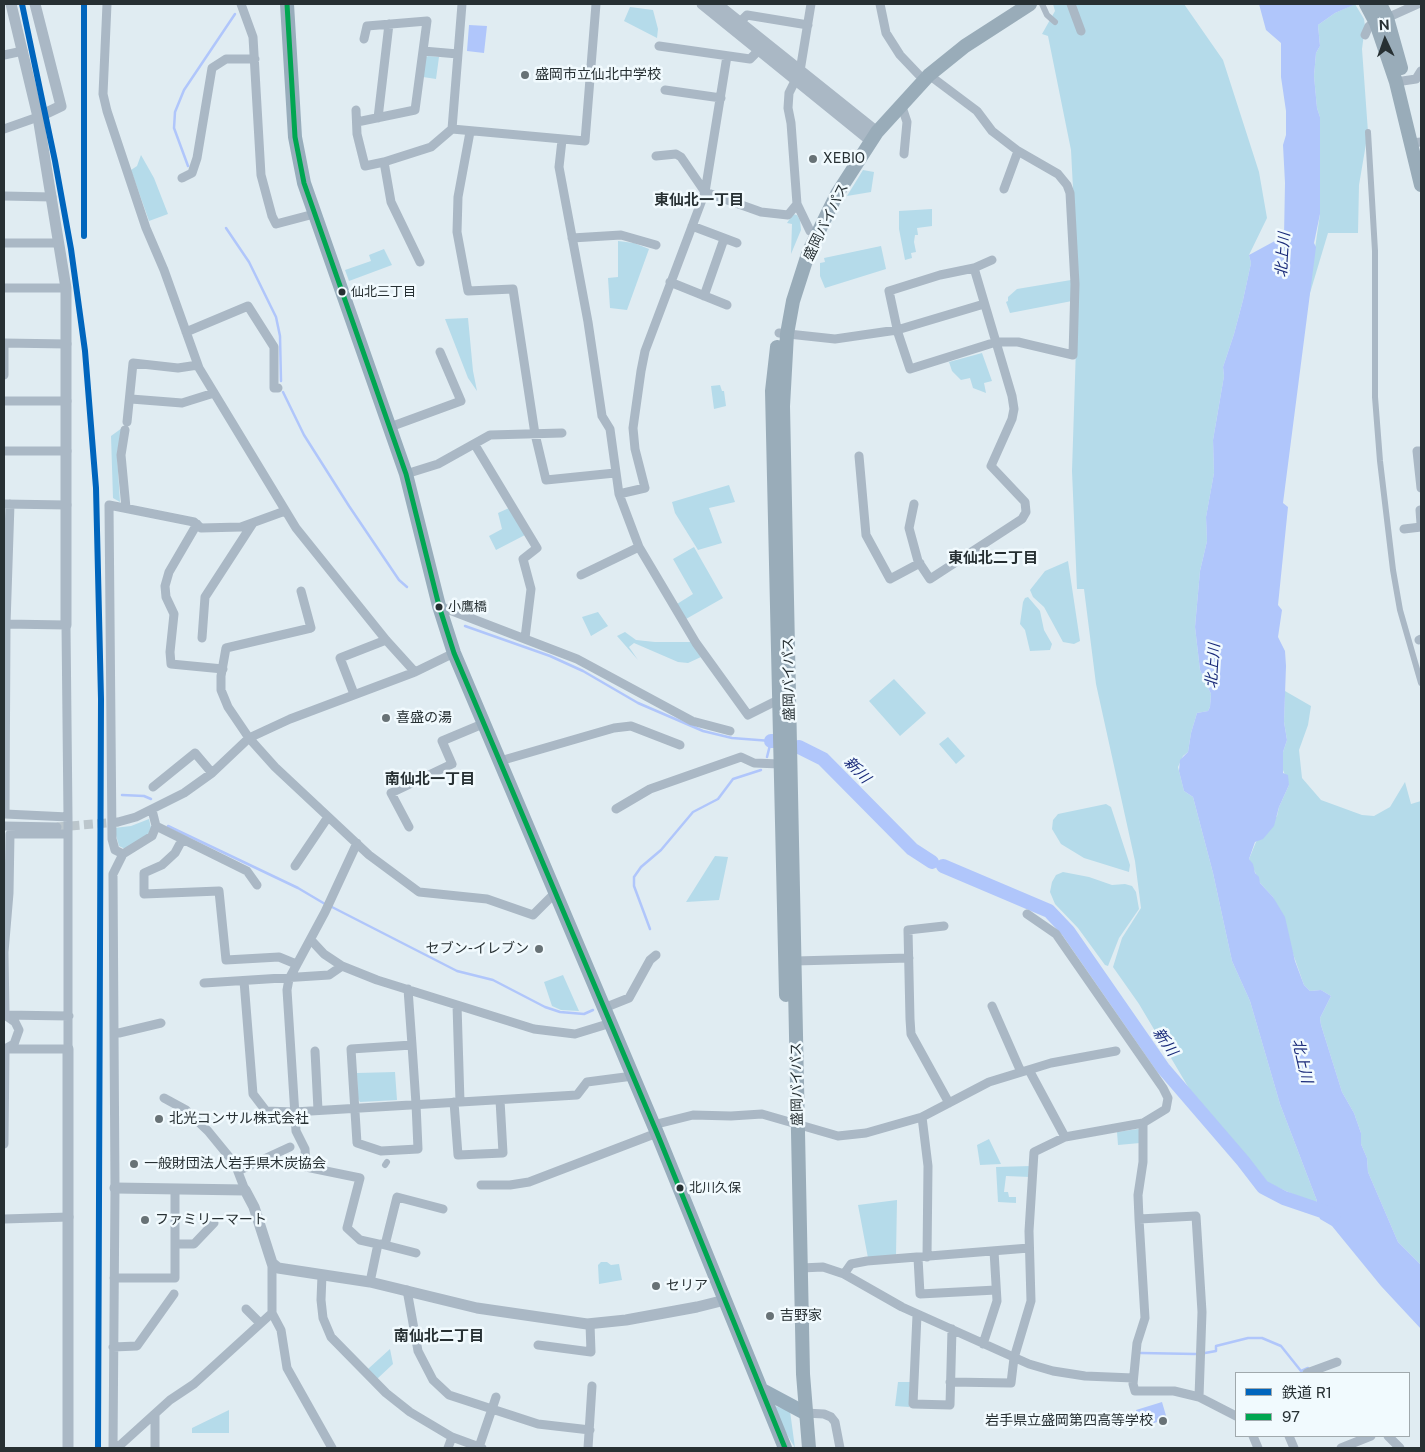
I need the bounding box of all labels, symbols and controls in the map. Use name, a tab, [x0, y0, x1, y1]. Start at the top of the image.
north arrow	[1360, 15, 1410, 65]
text: N	[1378, 17, 1390, 33]
place label: 盛岡市立仙北中学校	[535, 67, 661, 83]
marker: 盛岡市立仙北中学校	[519, 69, 531, 81]
place label: XEBIO	[823, 151, 865, 167]
marker: XEBIO	[807, 153, 819, 165]
street label: 盛岡バイパス	[800, 181, 852, 263]
district label: 東仙北一丁目	[654, 191, 744, 209]
water label: 北上川	[1272, 232, 1294, 278]
place label: 仙北三丁目	[351, 284, 416, 300]
marker: 仙北三丁目	[337, 287, 347, 297]
district label: 東仙北二丁目	[948, 549, 1038, 567]
place label: 小鷹橋	[448, 599, 487, 615]
marker: 小鷹橋	[434, 602, 444, 612]
street label: 盛岡バイパス	[780, 637, 798, 721]
water label: 北上川	[1202, 643, 1224, 689]
place label: 喜盛の湯	[396, 710, 452, 726]
marker: 喜盛の湯	[380, 712, 392, 724]
water label: 新川	[840, 753, 874, 787]
district label: 南仙北一丁目	[385, 770, 475, 788]
place label: セブン-イレブン	[426, 941, 529, 957]
marker: セブン-イレブン	[533, 943, 545, 955]
water label: 新川	[1149, 1025, 1181, 1059]
water label: 北上川	[1288, 1037, 1316, 1085]
street label: 盛岡バイパス	[788, 1042, 806, 1126]
place label: 北光コンサル株式会社	[169, 1111, 309, 1127]
marker: 北光コンサル株式会社	[153, 1113, 165, 1125]
place label: 一般財団法人岩手県木炭協会	[144, 1156, 326, 1172]
marker: 一般財団法人岩手県木炭協会	[128, 1158, 140, 1170]
place label: 北川久保	[689, 1180, 741, 1196]
marker: 北川久保	[675, 1183, 685, 1193]
place label: ファミリーマート	[155, 1212, 267, 1228]
marker: ファミリーマート	[139, 1214, 151, 1226]
place label: セリア	[666, 1278, 708, 1294]
marker: セリア	[650, 1280, 662, 1292]
place label: 吉野家	[780, 1308, 822, 1324]
marker: 吉野家	[764, 1310, 776, 1322]
district label: 南仙北二丁目	[394, 1327, 484, 1345]
legend	[1235, 1372, 1410, 1437]
text: 鉄道 R1	[1282, 1384, 1332, 1401]
text: 97	[1282, 1408, 1300, 1425]
place label: 岩手県立盛岡第四高等学校	[985, 1413, 1153, 1429]
marker: 岩手県立盛岡第四高等学校	[1157, 1415, 1169, 1427]

